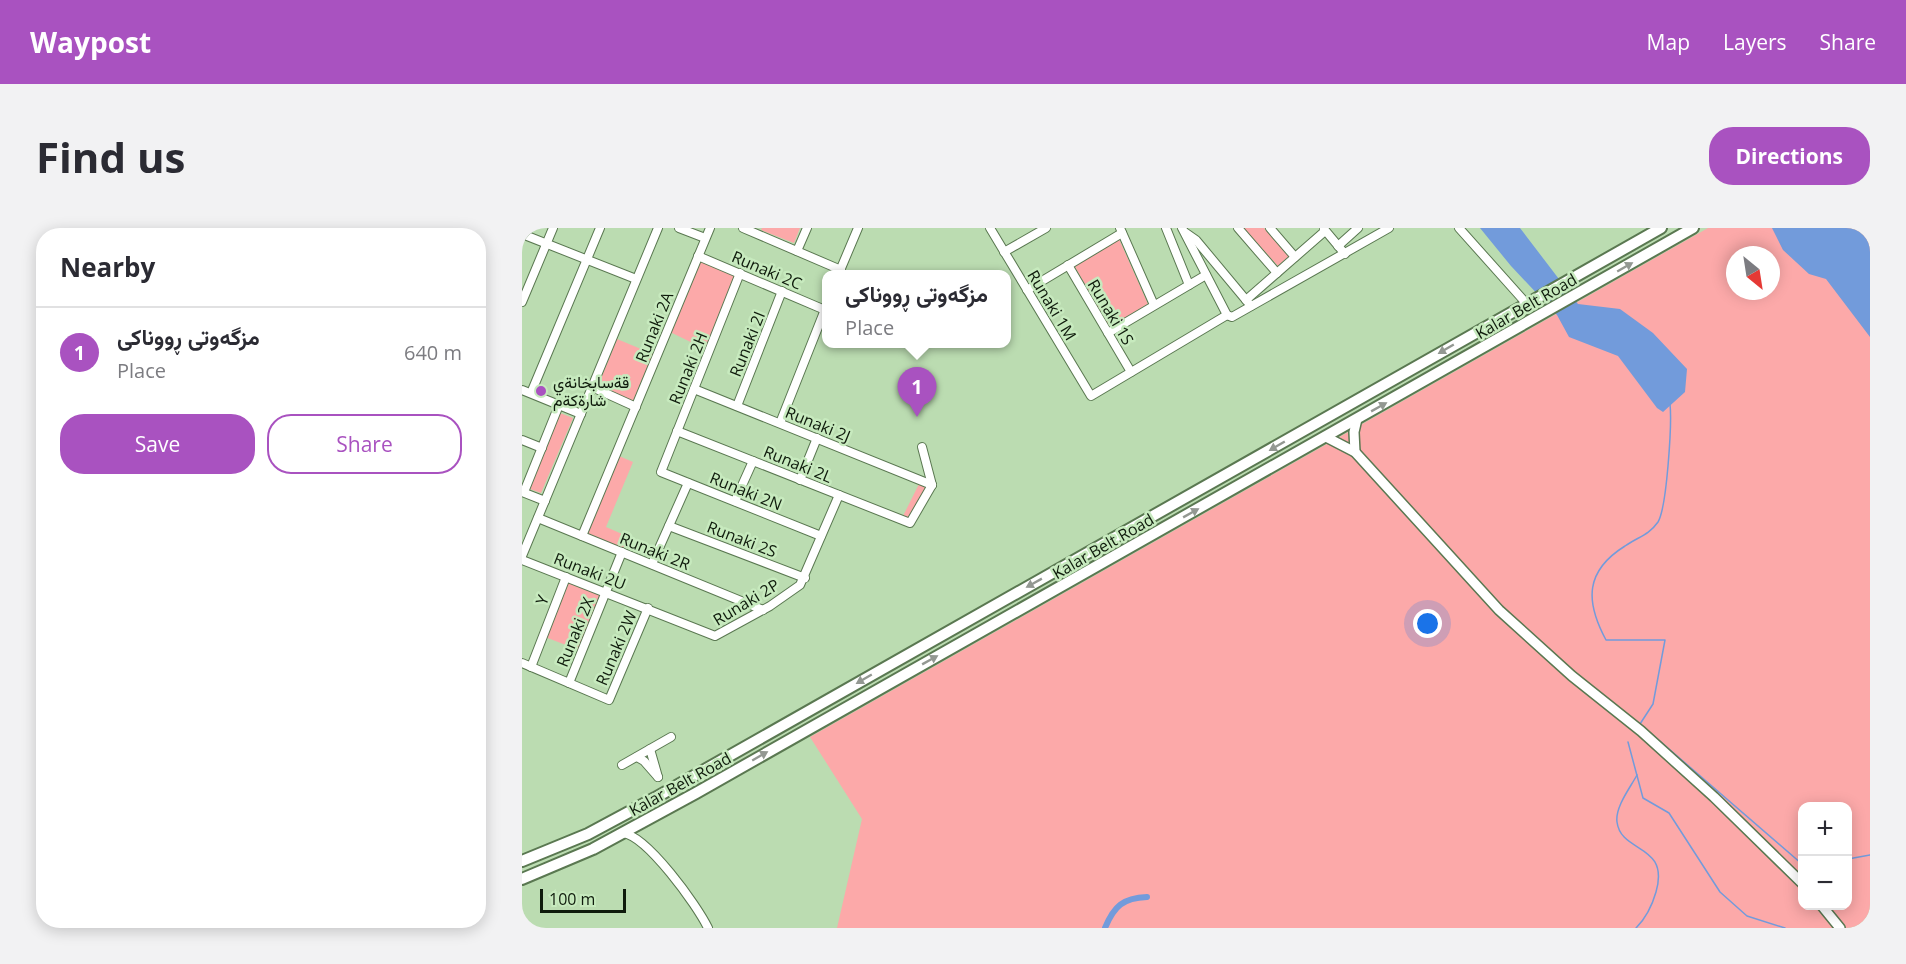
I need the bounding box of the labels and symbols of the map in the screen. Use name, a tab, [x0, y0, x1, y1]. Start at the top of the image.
street label: Runaki 2C	[729, 245, 805, 295]
north arrow	[1726, 246, 1780, 300]
one-way arrow	[1617, 262, 1634, 272]
street label: Runaki 1M	[1022, 266, 1082, 344]
street label: Kalar Belt Road	[1471, 268, 1581, 344]
street label: Runaki 1S	[1083, 275, 1139, 349]
street label: Runaki 2A	[630, 288, 678, 366]
street label: Runaki 2I	[724, 308, 770, 380]
street label: Runaki 2H	[664, 329, 712, 407]
one-way arrow	[1437, 344, 1454, 354]
pin: 1	[898, 368, 936, 417]
place label: قةسابخانةي شارةكةم	[553, 371, 629, 411]
marker: قةسابخانةي شارةكةم	[534, 384, 548, 398]
street label: Runaki 2J	[782, 401, 854, 447]
one-way arrow	[1371, 402, 1388, 412]
street label: Runaki 2L	[760, 440, 836, 488]
one-way arrow	[1268, 441, 1285, 451]
street label: Runaki 2N	[707, 467, 785, 515]
one-way arrow	[1183, 507, 1199, 518]
street label: Kalar Belt Road	[1048, 508, 1158, 584]
street label: Runaki 2S	[704, 516, 780, 562]
street label: Runaki 2R	[617, 527, 694, 575]
street label: Runaki 2U	[551, 547, 629, 595]
street label: Runaki 2P	[709, 574, 783, 630]
one-way arrow	[1025, 578, 1042, 588]
street label: Y	[530, 592, 554, 608]
street label: Runaki 2X	[551, 593, 599, 670]
street label: Runaki 2W	[590, 607, 642, 689]
your location	[1413, 609, 1442, 638]
one-way arrow	[922, 655, 939, 665]
one-way arrow	[856, 674, 873, 684]
street label: Kalar Belt Road	[625, 747, 735, 821]
one-way arrow	[752, 751, 769, 761]
scale bar	[540, 886, 626, 914]

